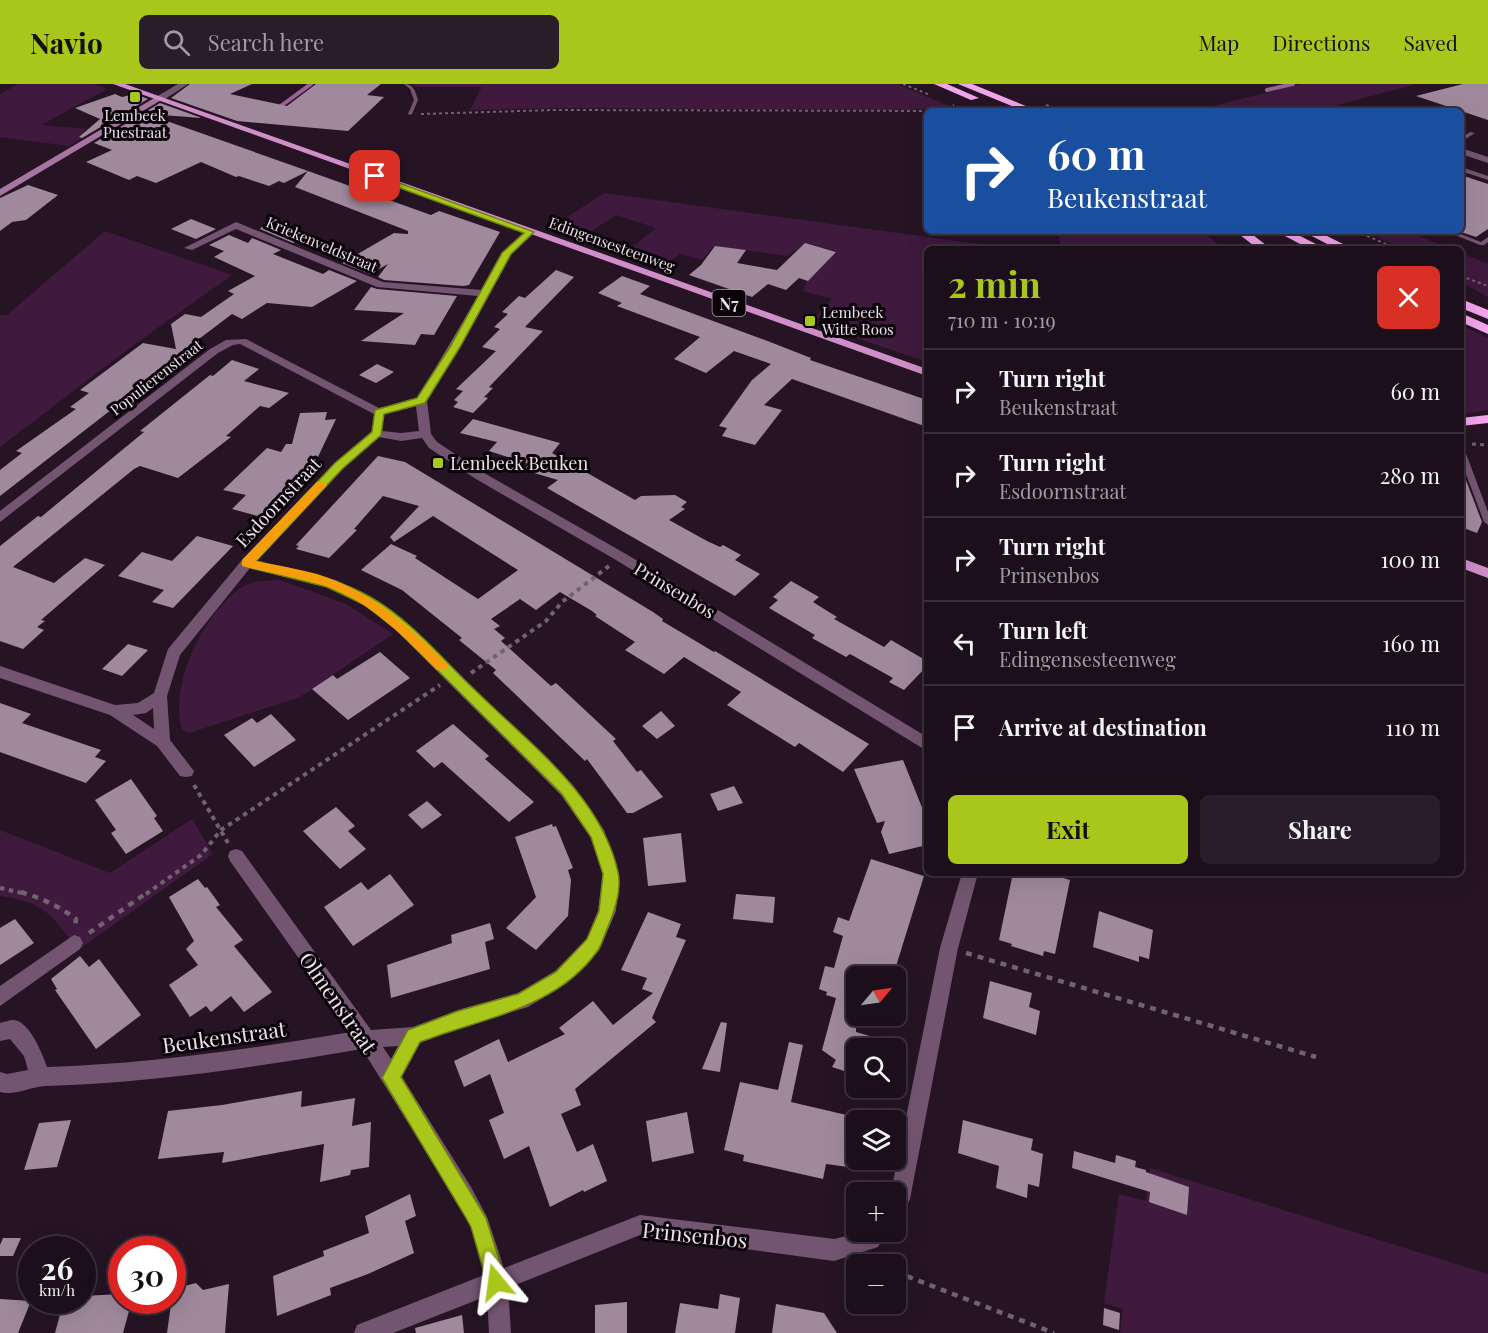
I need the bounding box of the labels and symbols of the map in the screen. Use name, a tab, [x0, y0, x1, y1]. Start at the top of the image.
marker: Lembeek Puestraat	[128, 90, 142, 104]
place label: Lembeek Puestraat	[103, 105, 168, 142]
pin	[349, 150, 400, 201]
street label: Kriekenveldstraat	[263, 211, 381, 277]
street label: Edingensesteenweg	[546, 212, 678, 276]
road number: N7	[712, 290, 746, 316]
place label: Lembeek Witte Roos	[821, 302, 894, 339]
marker: Lembeek Witte Roos	[803, 314, 817, 328]
street label: Populierenstraat	[106, 334, 207, 419]
street label: Esdoornstraat	[230, 451, 326, 552]
place label: Lembeek Beuken	[450, 451, 588, 475]
marker: Lembeek Beuken	[431, 456, 445, 470]
street label: Prinsenbos	[630, 556, 720, 624]
street label: Olmenstraat	[294, 946, 385, 1059]
north arrow	[846, 966, 906, 1026]
street label: Beukenstraat	[160, 1013, 288, 1059]
street label: Prinsenbos	[641, 1215, 749, 1253]
speed limit sign: 30	[108, 1236, 186, 1314]
position arrow	[464, 1250, 528, 1314]

